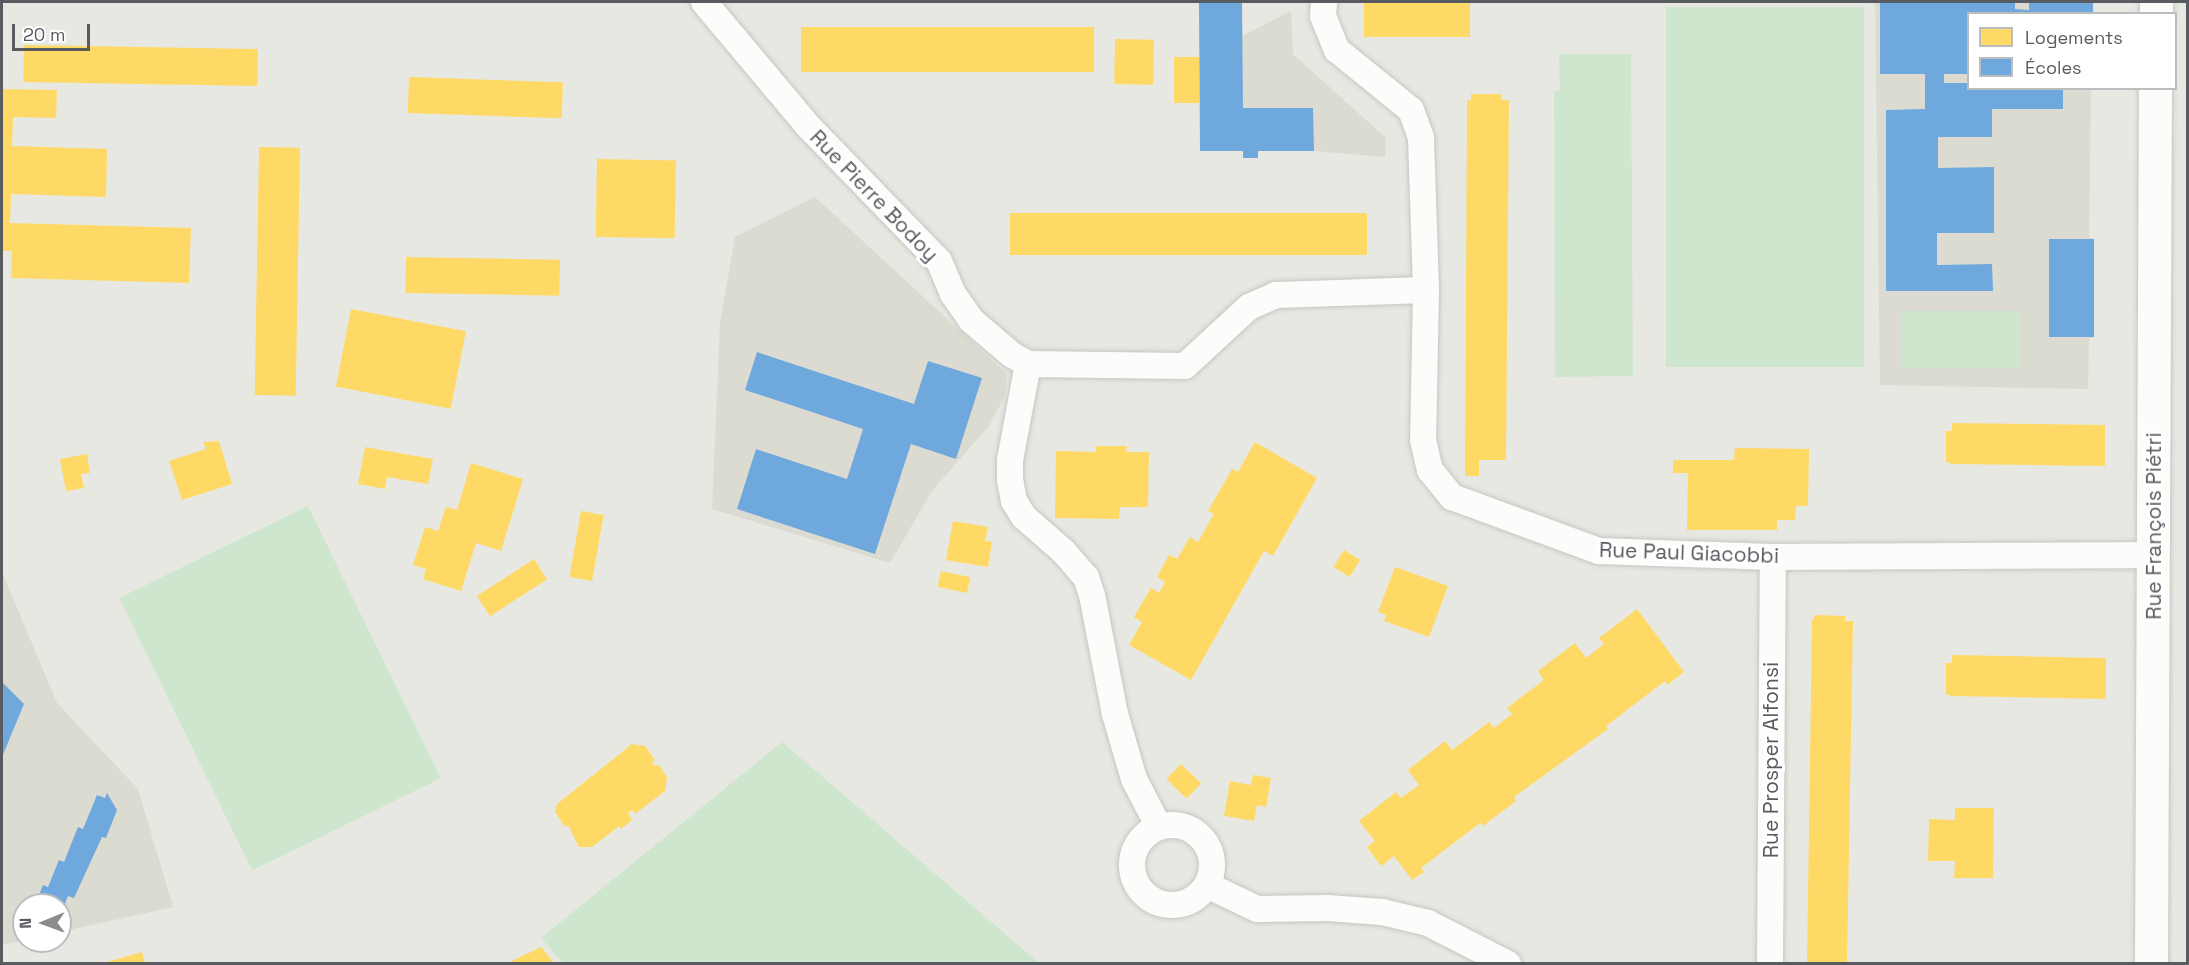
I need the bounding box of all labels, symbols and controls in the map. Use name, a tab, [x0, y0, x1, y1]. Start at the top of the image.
scale bar	[15, 12, 93, 50]
legend	[1967, 12, 2177, 90]
text: 20 m	[23, 23, 66, 46]
text: Logements	[2025, 26, 2123, 49]
text: Écoles	[2025, 56, 2082, 79]
street label: Rue Pierre Bodoy	[805, 125, 943, 267]
street label: Rue François Piétri	[2141, 432, 2167, 620]
street label: Rue Paul Giacobbi	[1599, 537, 1779, 569]
street label: Rue Prosper Alfonsi	[1758, 662, 1784, 858]
north arrow	[12, 893, 72, 953]
text: N	[15, 918, 36, 929]

